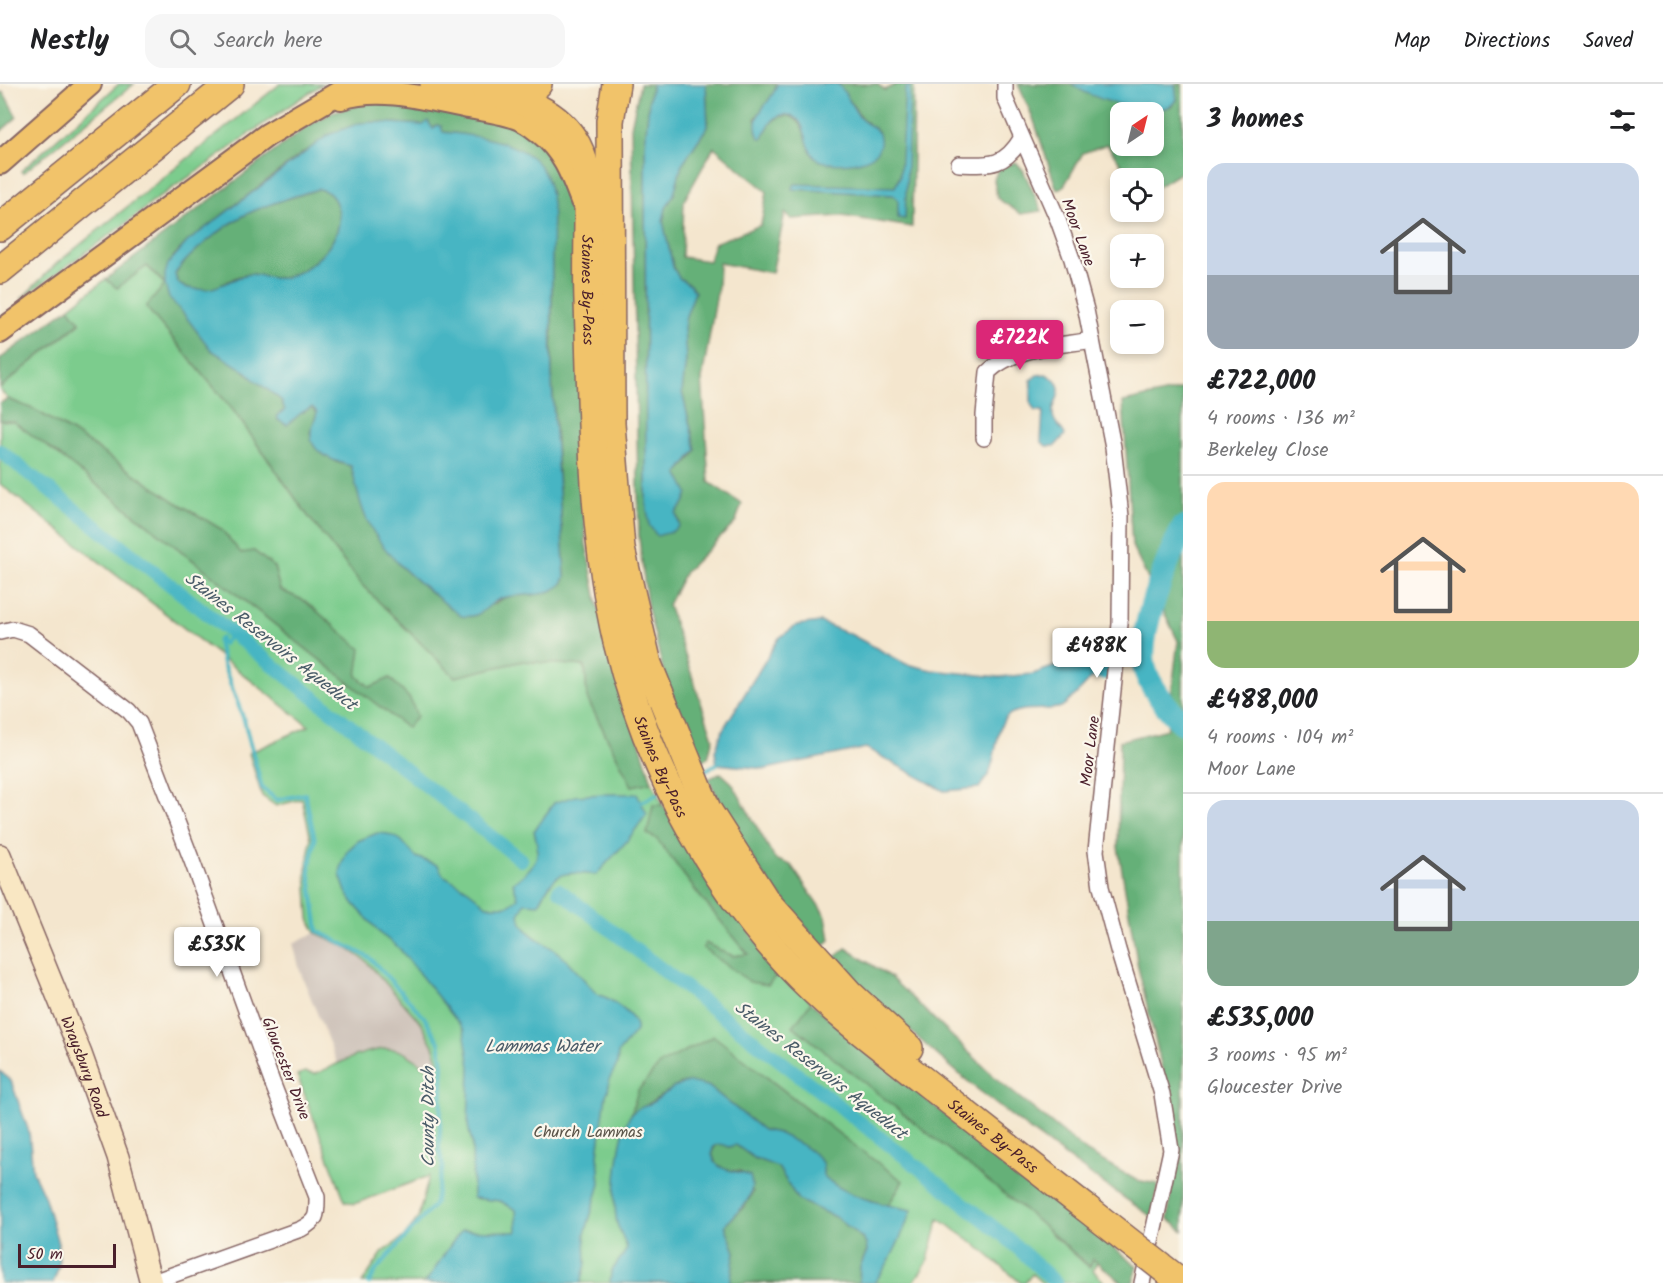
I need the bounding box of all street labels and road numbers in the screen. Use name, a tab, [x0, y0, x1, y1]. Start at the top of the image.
street label: Moor Lane	[1054, 195, 1101, 270]
street label: Staines By-Pass	[574, 235, 600, 346]
street label: Staines By-Pass	[626, 712, 694, 823]
street label: Moor Lane	[1074, 715, 1107, 788]
street label: Wraysbury Road	[53, 1012, 114, 1122]
street label: Gloucester Drive	[255, 1014, 317, 1124]
street label: Staines By-Pass	[941, 1093, 1044, 1181]

